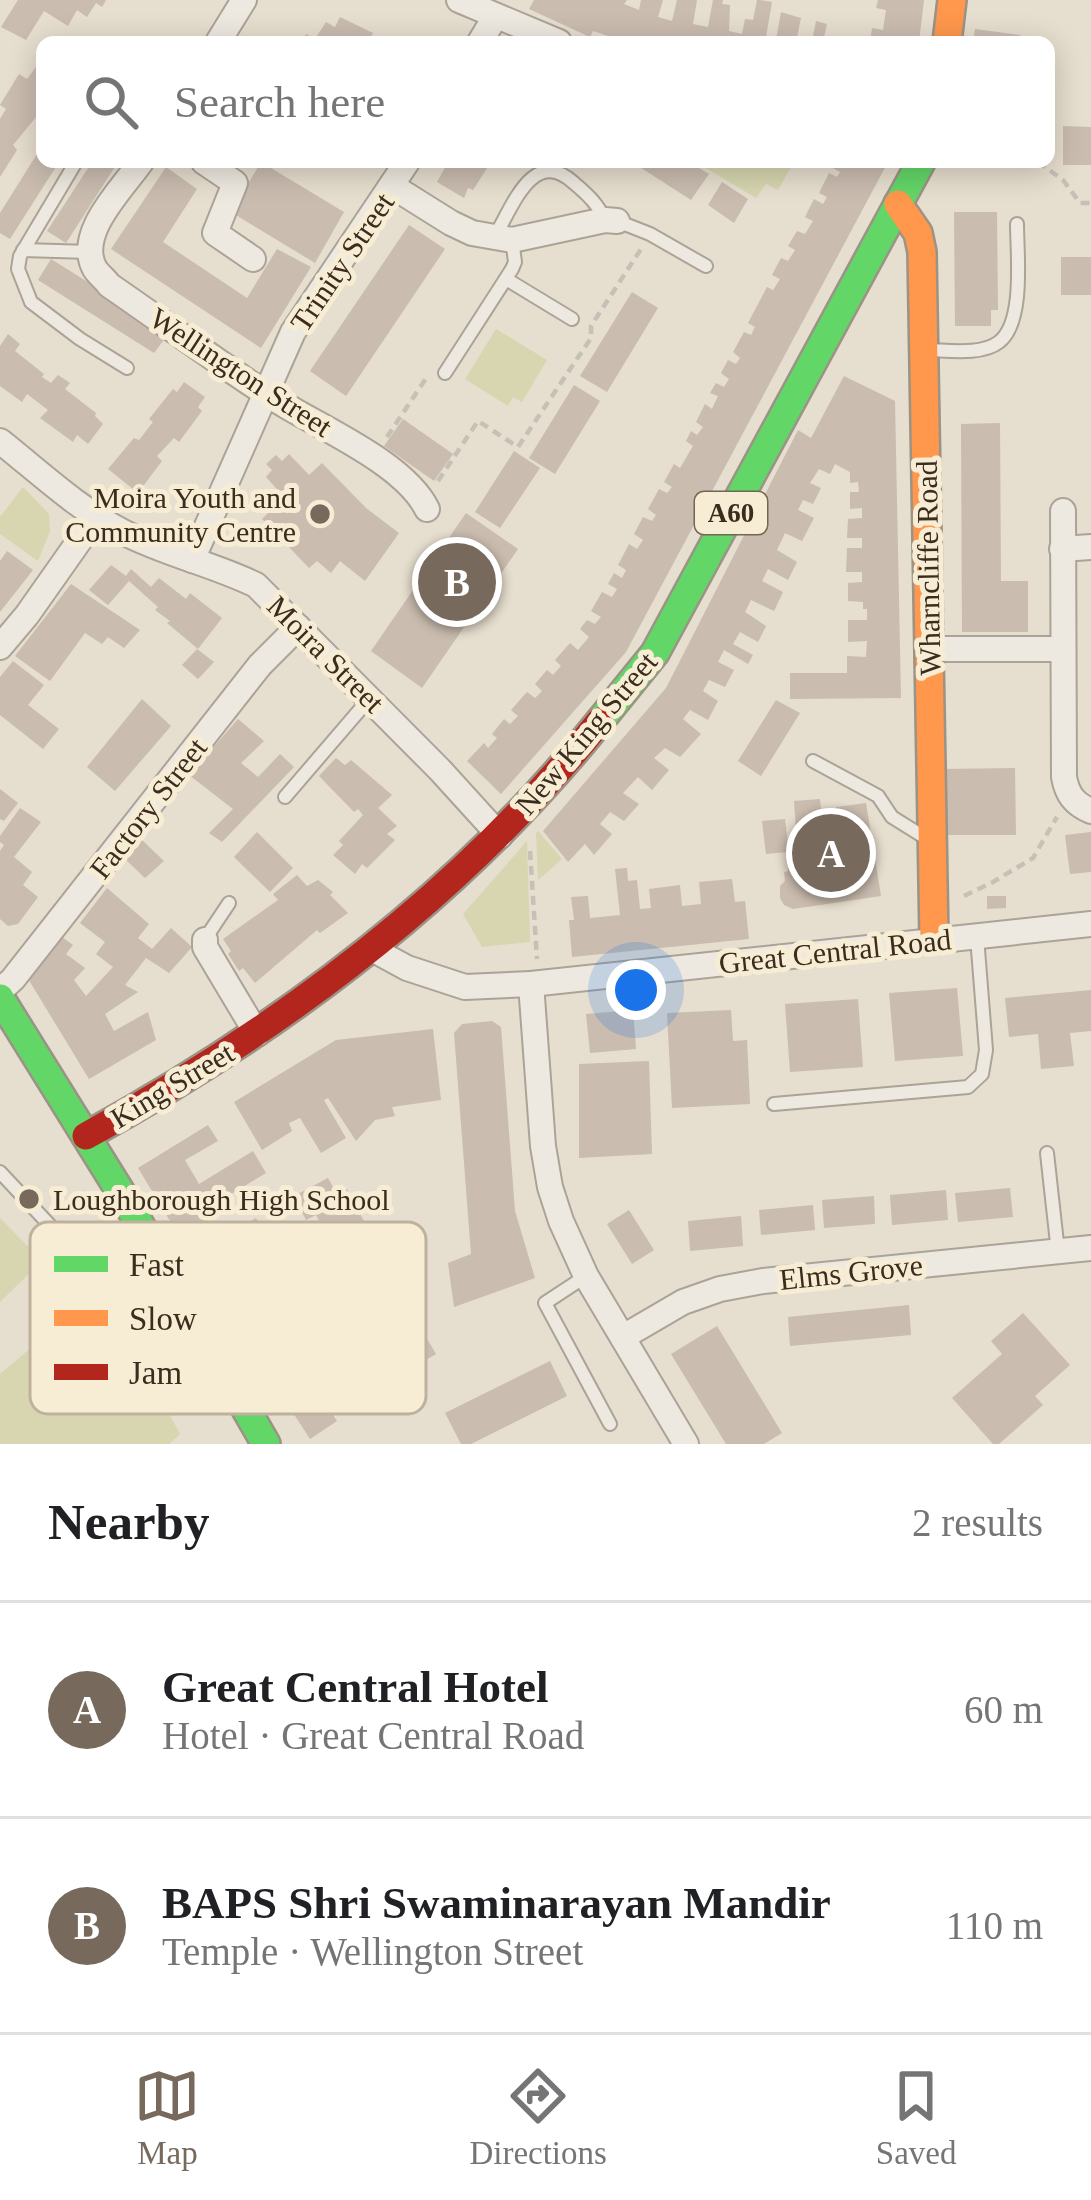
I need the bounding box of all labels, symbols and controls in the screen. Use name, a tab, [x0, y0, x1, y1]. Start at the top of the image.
search box	[36, 36, 1055, 168]
icon: search	[78, 69, 144, 135]
text: Search here	[174, 77, 385, 127]
street label: Trinity Street	[284, 186, 401, 337]
street label: Wellington Street	[144, 301, 339, 443]
street label: Wharncliffe Road	[910, 460, 946, 676]
place label: Moira Youth and Community Centre	[65, 481, 296, 548]
road number: A60	[695, 492, 767, 534]
marker: Moira Youth and Community Centre	[307, 501, 333, 527]
pin: B	[418, 537, 496, 627]
street label: Moira Street	[261, 589, 391, 719]
street label: New King Street	[509, 645, 664, 821]
street label: Factory Street	[83, 731, 213, 885]
pin: A	[792, 808, 870, 898]
street label: Great Central Road	[717, 922, 953, 980]
your location	[606, 960, 666, 1020]
street label: King Street	[105, 1035, 240, 1135]
place label: Loughborough High School	[53, 1183, 390, 1216]
marker: Loughborough High School	[16, 1186, 42, 1212]
legend	[30, 1222, 426, 1414]
text: Fast	[129, 1247, 184, 1283]
street label: Elms Grove	[778, 1248, 924, 1296]
text: Slow	[129, 1301, 197, 1337]
text: Jam	[129, 1355, 182, 1391]
text: Nearby	[48, 1494, 209, 1550]
text: 2 results	[912, 1501, 1043, 1544]
text: Great Central Hotel	[162, 1662, 549, 1712]
text: A	[73, 1688, 101, 1731]
text: 60 m	[964, 1688, 1043, 1731]
text: Hotel · Great Central Road	[162, 1714, 584, 1757]
text: BAPS Shri Swaminarayan Mandir	[162, 1878, 831, 1928]
text: B	[74, 1904, 100, 1947]
text: 110 m	[946, 1904, 1043, 1947]
text: Temple · Wellington Street	[162, 1930, 583, 1973]
tab: Map	[134, 2063, 200, 2172]
tab: Directions	[469, 2063, 607, 2172]
tab: Saved	[876, 2063, 957, 2172]

